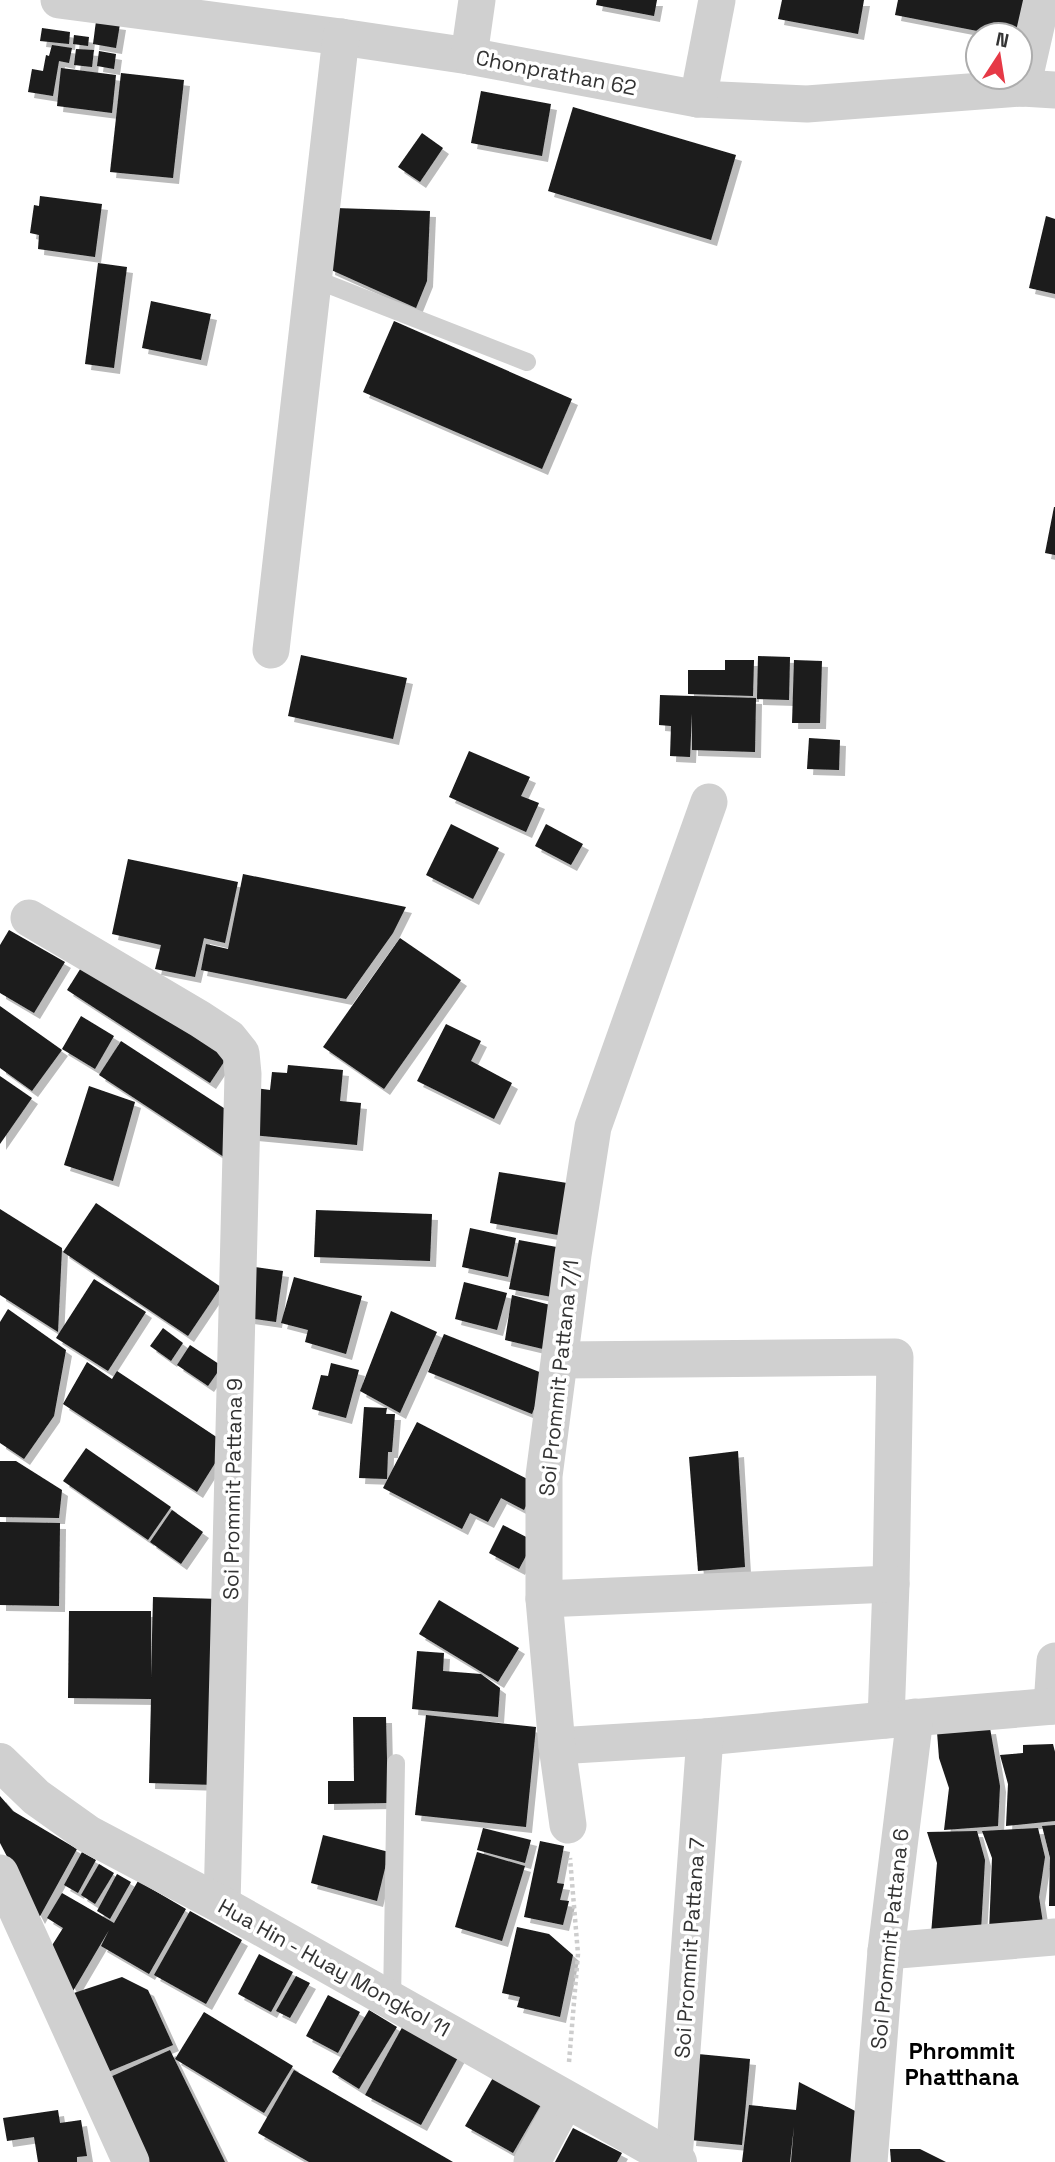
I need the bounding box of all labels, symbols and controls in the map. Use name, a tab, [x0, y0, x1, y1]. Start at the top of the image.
north arrow	[964, 21, 1034, 91]
text: N	[994, 26, 1011, 53]
street label: Chonprathan 62	[474, 44, 639, 101]
street label: Soi Prommit Pattana 7/1	[533, 1258, 584, 1497]
street label: Soi Prommit Pattana 9	[217, 1378, 248, 1600]
street label: Soi Prommit Pattana 6	[864, 1827, 915, 2051]
street label: Soi Prommit Pattana 7	[668, 1837, 711, 2059]
street label: Hua Hin - Huay Mongkol 11	[214, 1892, 455, 2043]
district label: Phrommit Phatthana	[905, 2036, 1019, 2092]

